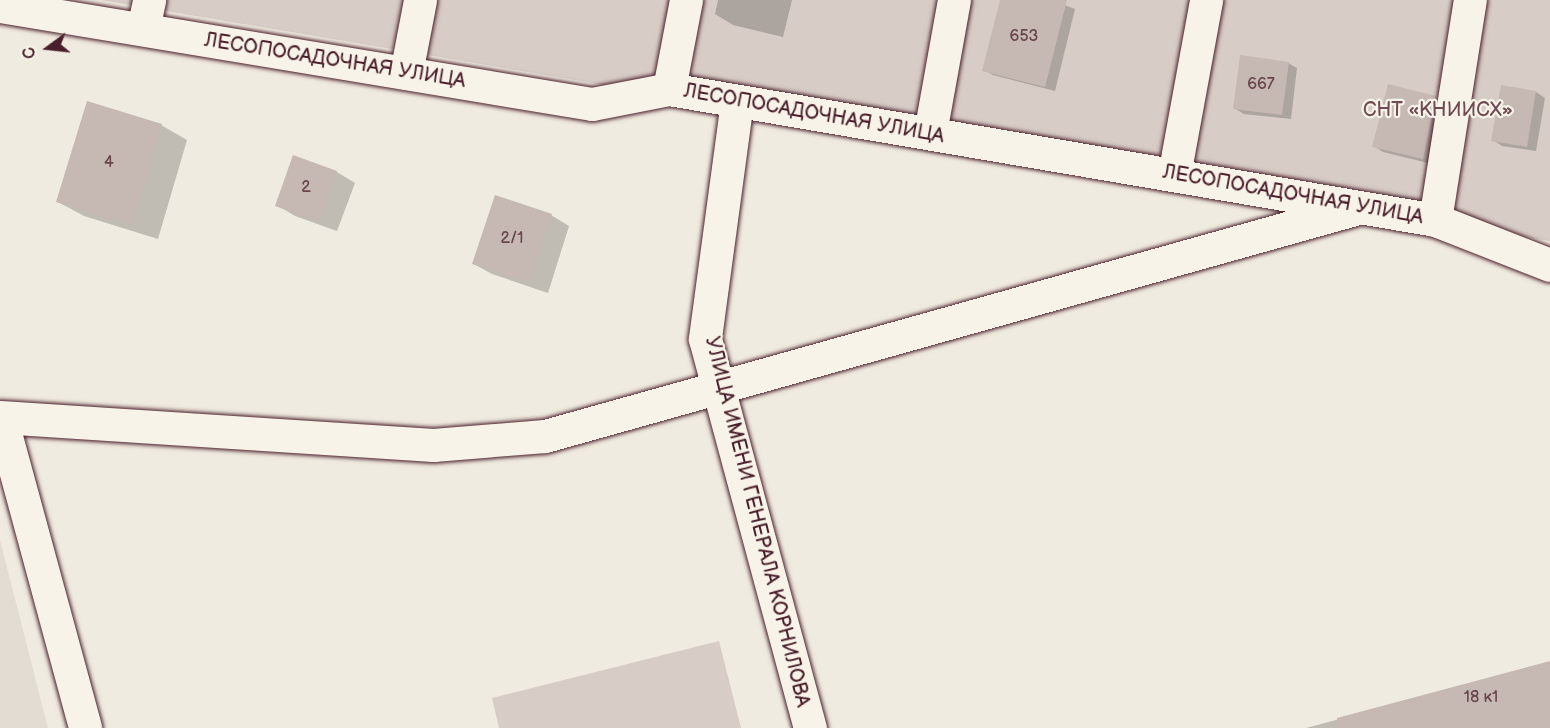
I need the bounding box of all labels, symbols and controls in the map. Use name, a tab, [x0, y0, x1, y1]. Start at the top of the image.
north arrow	[18, 18, 78, 78]
house number: 653	[1010, 27, 1038, 47]
street label: ЛЕСОПОСАДОЧНАЯ УЛИЦА	[203, 28, 467, 94]
text: С	[20, 45, 41, 61]
house number: 667	[1247, 75, 1275, 95]
street label: ЛЕСОПОСАДОЧНАЯ УЛИЦА	[682, 79, 946, 149]
park label: СНТ «КНИИСХ»	[1363, 98, 1513, 122]
house number: 4	[104, 153, 114, 173]
street label: ЛЕСОПОСАДОЧНАЯ УЛИЦА	[1161, 160, 1425, 230]
house number: 2	[301, 178, 311, 198]
house number: 2/1	[501, 229, 523, 249]
street label: УЛИЦА ИМЕНИ ГЕНЕРАЛА КОРНИЛОВА	[699, 334, 815, 710]
house number: 18 к1	[1464, 688, 1498, 708]

